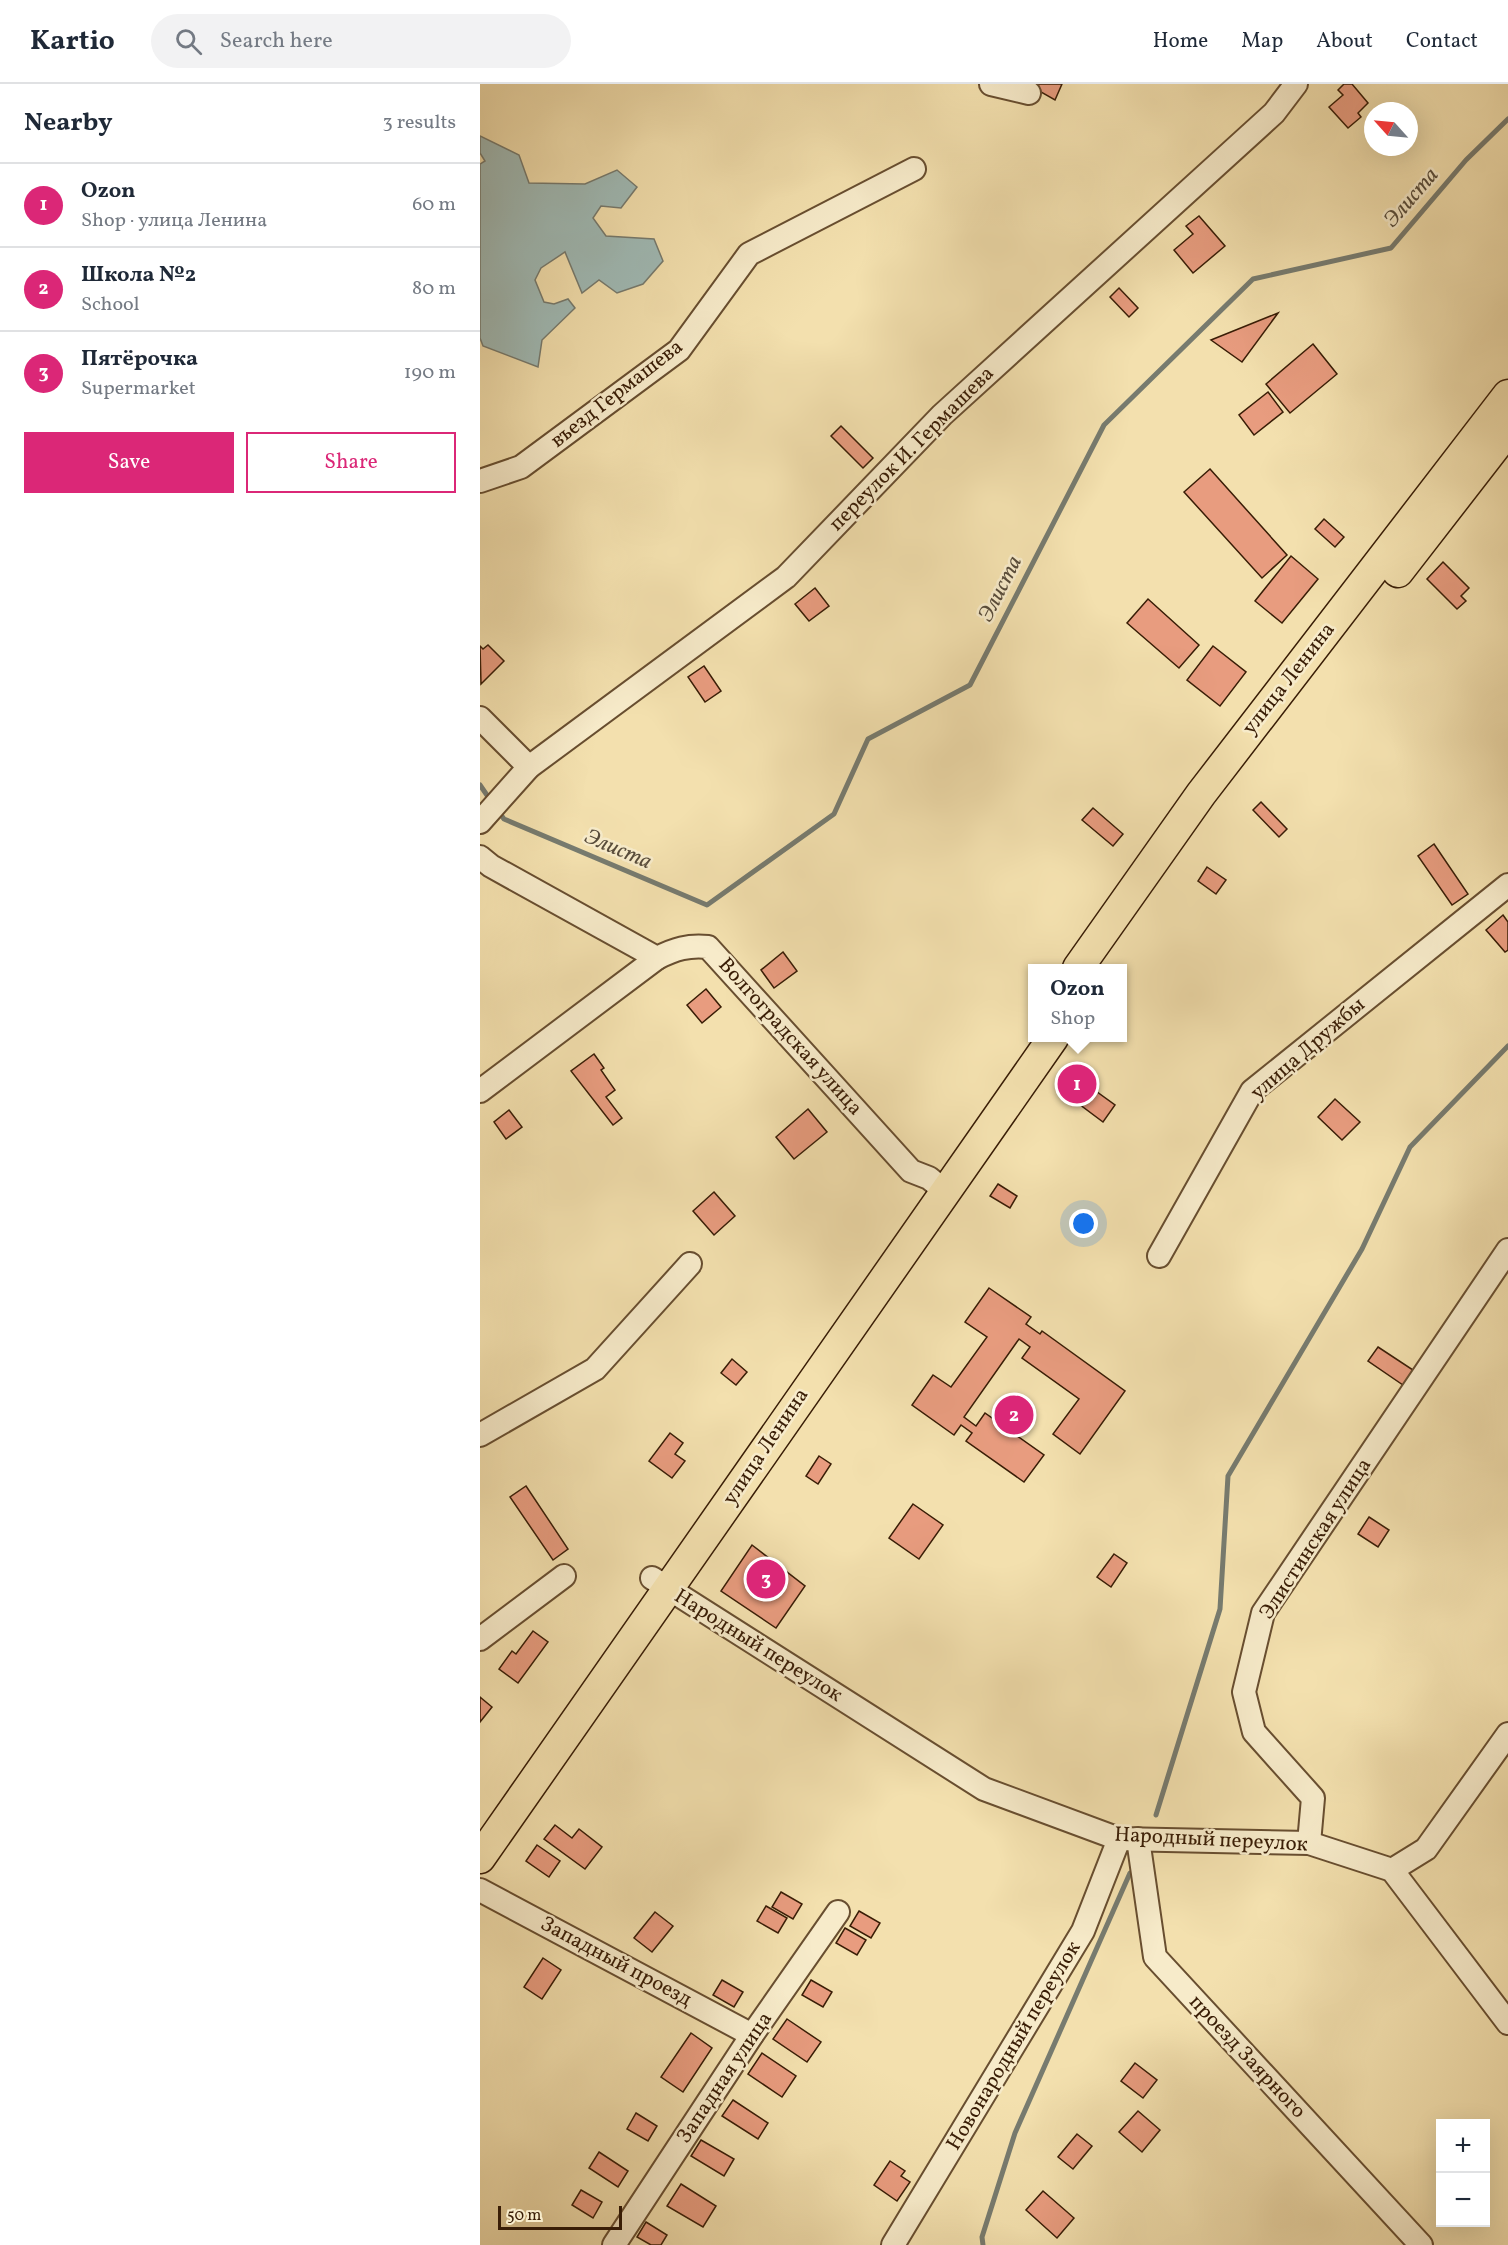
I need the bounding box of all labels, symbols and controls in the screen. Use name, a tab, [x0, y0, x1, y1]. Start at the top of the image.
search box	[151, 14, 571, 68]
text: Kartio	[30, 22, 115, 61]
icon: search	[172, 25, 205, 58]
text: Search here	[220, 26, 333, 57]
text: Home	[1153, 27, 1208, 56]
text: Map	[1241, 27, 1283, 56]
text: About	[1316, 27, 1373, 56]
text: Contact	[1406, 27, 1478, 56]
north arrow	[1364, 102, 1418, 156]
text: Nearby	[24, 105, 113, 141]
text: 3 results	[382, 109, 456, 137]
water label: Элиста	[1377, 161, 1447, 235]
text: Ozon	[81, 176, 136, 207]
text: 1	[39, 191, 48, 219]
text: 60 m	[412, 191, 456, 219]
text: Shop · улица Ленина	[81, 207, 267, 235]
text: Школа №2	[81, 260, 196, 291]
text: 2	[38, 275, 49, 303]
text: 80 m	[412, 275, 456, 303]
text: School	[81, 291, 139, 319]
street label: въезд Гермашева	[545, 333, 689, 455]
text: Пятёрочка	[81, 344, 198, 375]
text: 3	[38, 359, 49, 387]
text: 190 m	[404, 359, 456, 387]
street label: переулок И. Гермашева	[823, 360, 1001, 538]
text: Supermarket	[81, 375, 196, 403]
button: Save	[24, 432, 234, 493]
button: Share	[246, 432, 456, 493]
water label: Элиста	[971, 551, 1031, 627]
street label: улица Ленина	[1236, 617, 1342, 741]
water label: Элиста	[580, 822, 656, 878]
street label: Волгоградская улица	[711, 952, 869, 1122]
popup	[1028, 964, 1127, 1042]
text: Ozon	[1050, 974, 1105, 1005]
street label: улица Дружбы	[1244, 991, 1372, 1107]
text: Shop	[1050, 1005, 1095, 1033]
pin: 1	[1058, 1062, 1096, 1106]
your location	[1069, 1209, 1098, 1238]
street label: улица Ленина	[716, 1383, 816, 1511]
pin: 2	[994, 1392, 1034, 1438]
street label: Элистинская улица	[1253, 1453, 1379, 1625]
pin: 3	[746, 1556, 786, 1602]
street label: Народный переулок	[668, 1582, 848, 1710]
street label: Народный переулок	[1113, 1820, 1309, 1860]
street label: Западный проезд	[535, 1910, 697, 2014]
street label: Новонародный переулок	[940, 1936, 1088, 2156]
street label: проезд Заярного	[1182, 1989, 1312, 2125]
street label: Западная улица	[670, 2006, 780, 2150]
map controls	[1436, 2119, 1490, 2227]
button: +	[1436, 2119, 1490, 2173]
button: −	[1436, 2173, 1490, 2227]
scale bar	[498, 2203, 622, 2230]
text: 50 m	[507, 2205, 541, 2227]

